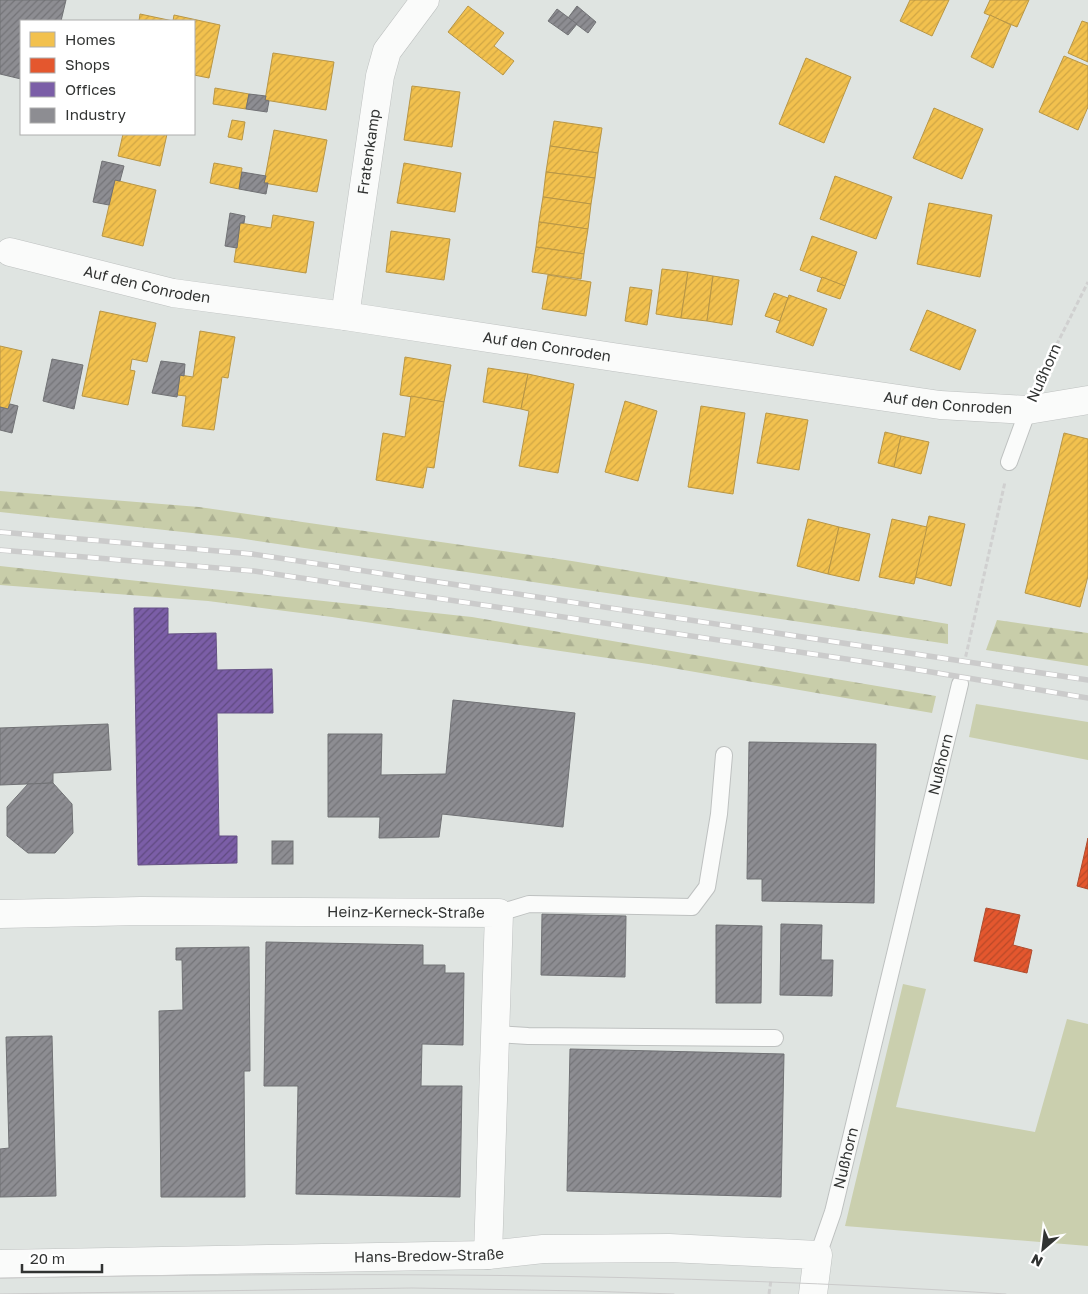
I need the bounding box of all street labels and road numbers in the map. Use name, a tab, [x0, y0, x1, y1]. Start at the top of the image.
street label: Fratenkamp	[353, 108, 383, 196]
street label: Auf den Conroden	[82, 261, 212, 306]
street label: Auf den Conroden	[482, 327, 612, 365]
street label: Nußhorn	[1022, 340, 1064, 405]
street label: Auf den Conroden	[883, 387, 1013, 417]
street label: Nußhorn	[924, 732, 956, 797]
street label: Heinz-Kerneck-Straße	[327, 902, 485, 921]
street label: Nußhorn	[829, 1125, 861, 1190]
street label: Hans-Bredow-Straße	[354, 1243, 505, 1265]

